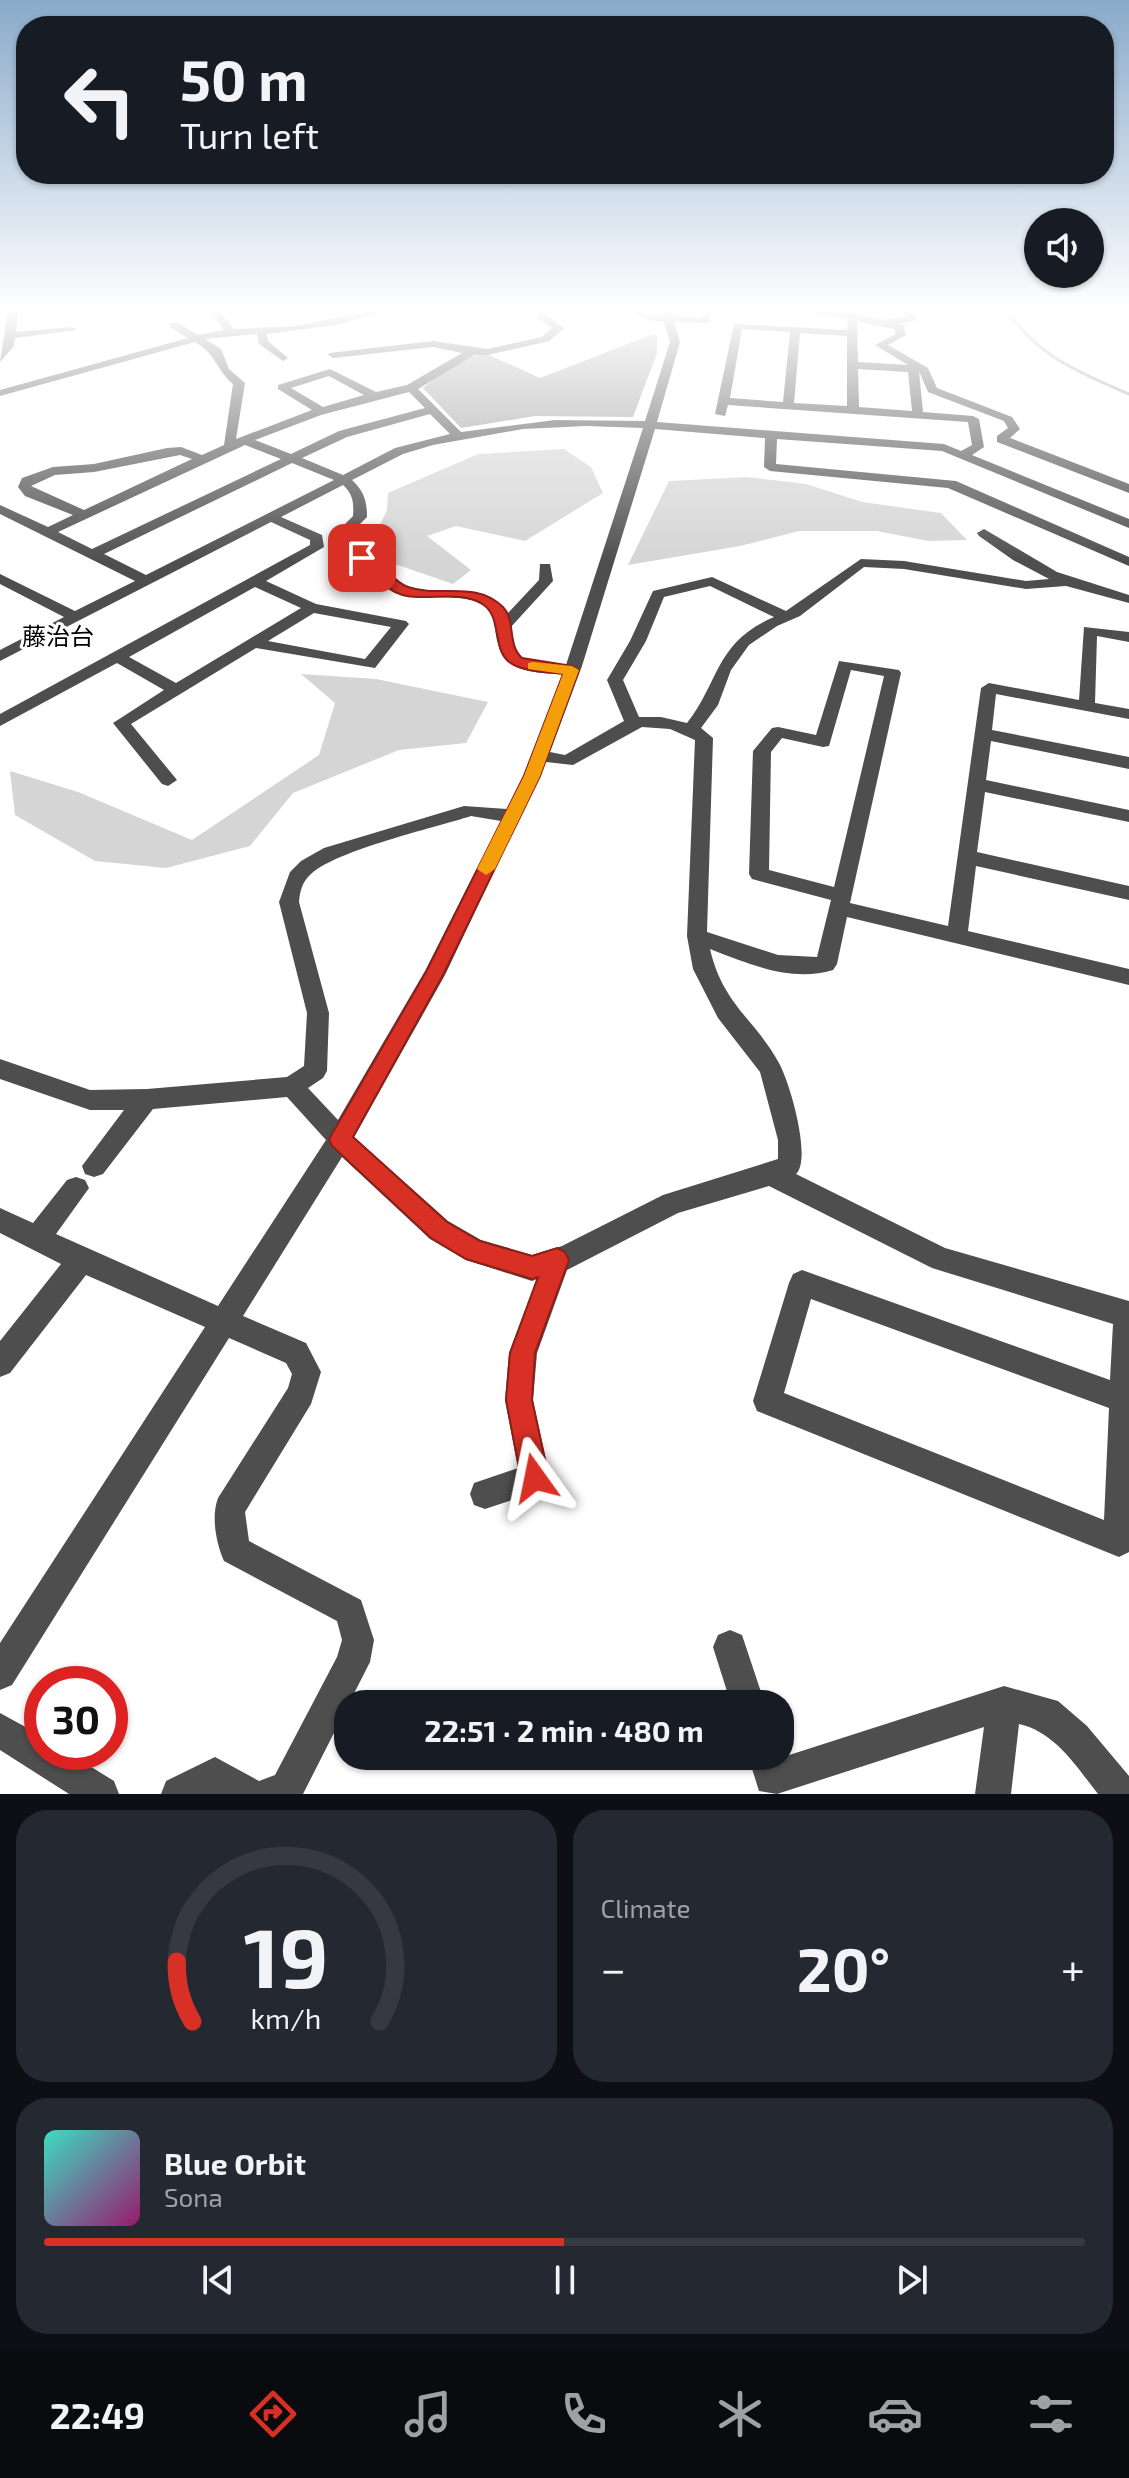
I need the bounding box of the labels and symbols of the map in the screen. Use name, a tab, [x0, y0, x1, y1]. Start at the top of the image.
pin	[328, 524, 396, 592]
district label: 藤治台	[22, 621, 94, 650]
position arrow	[493, 1436, 577, 1520]
speed limit sign: 30	[24, 1666, 128, 1770]

